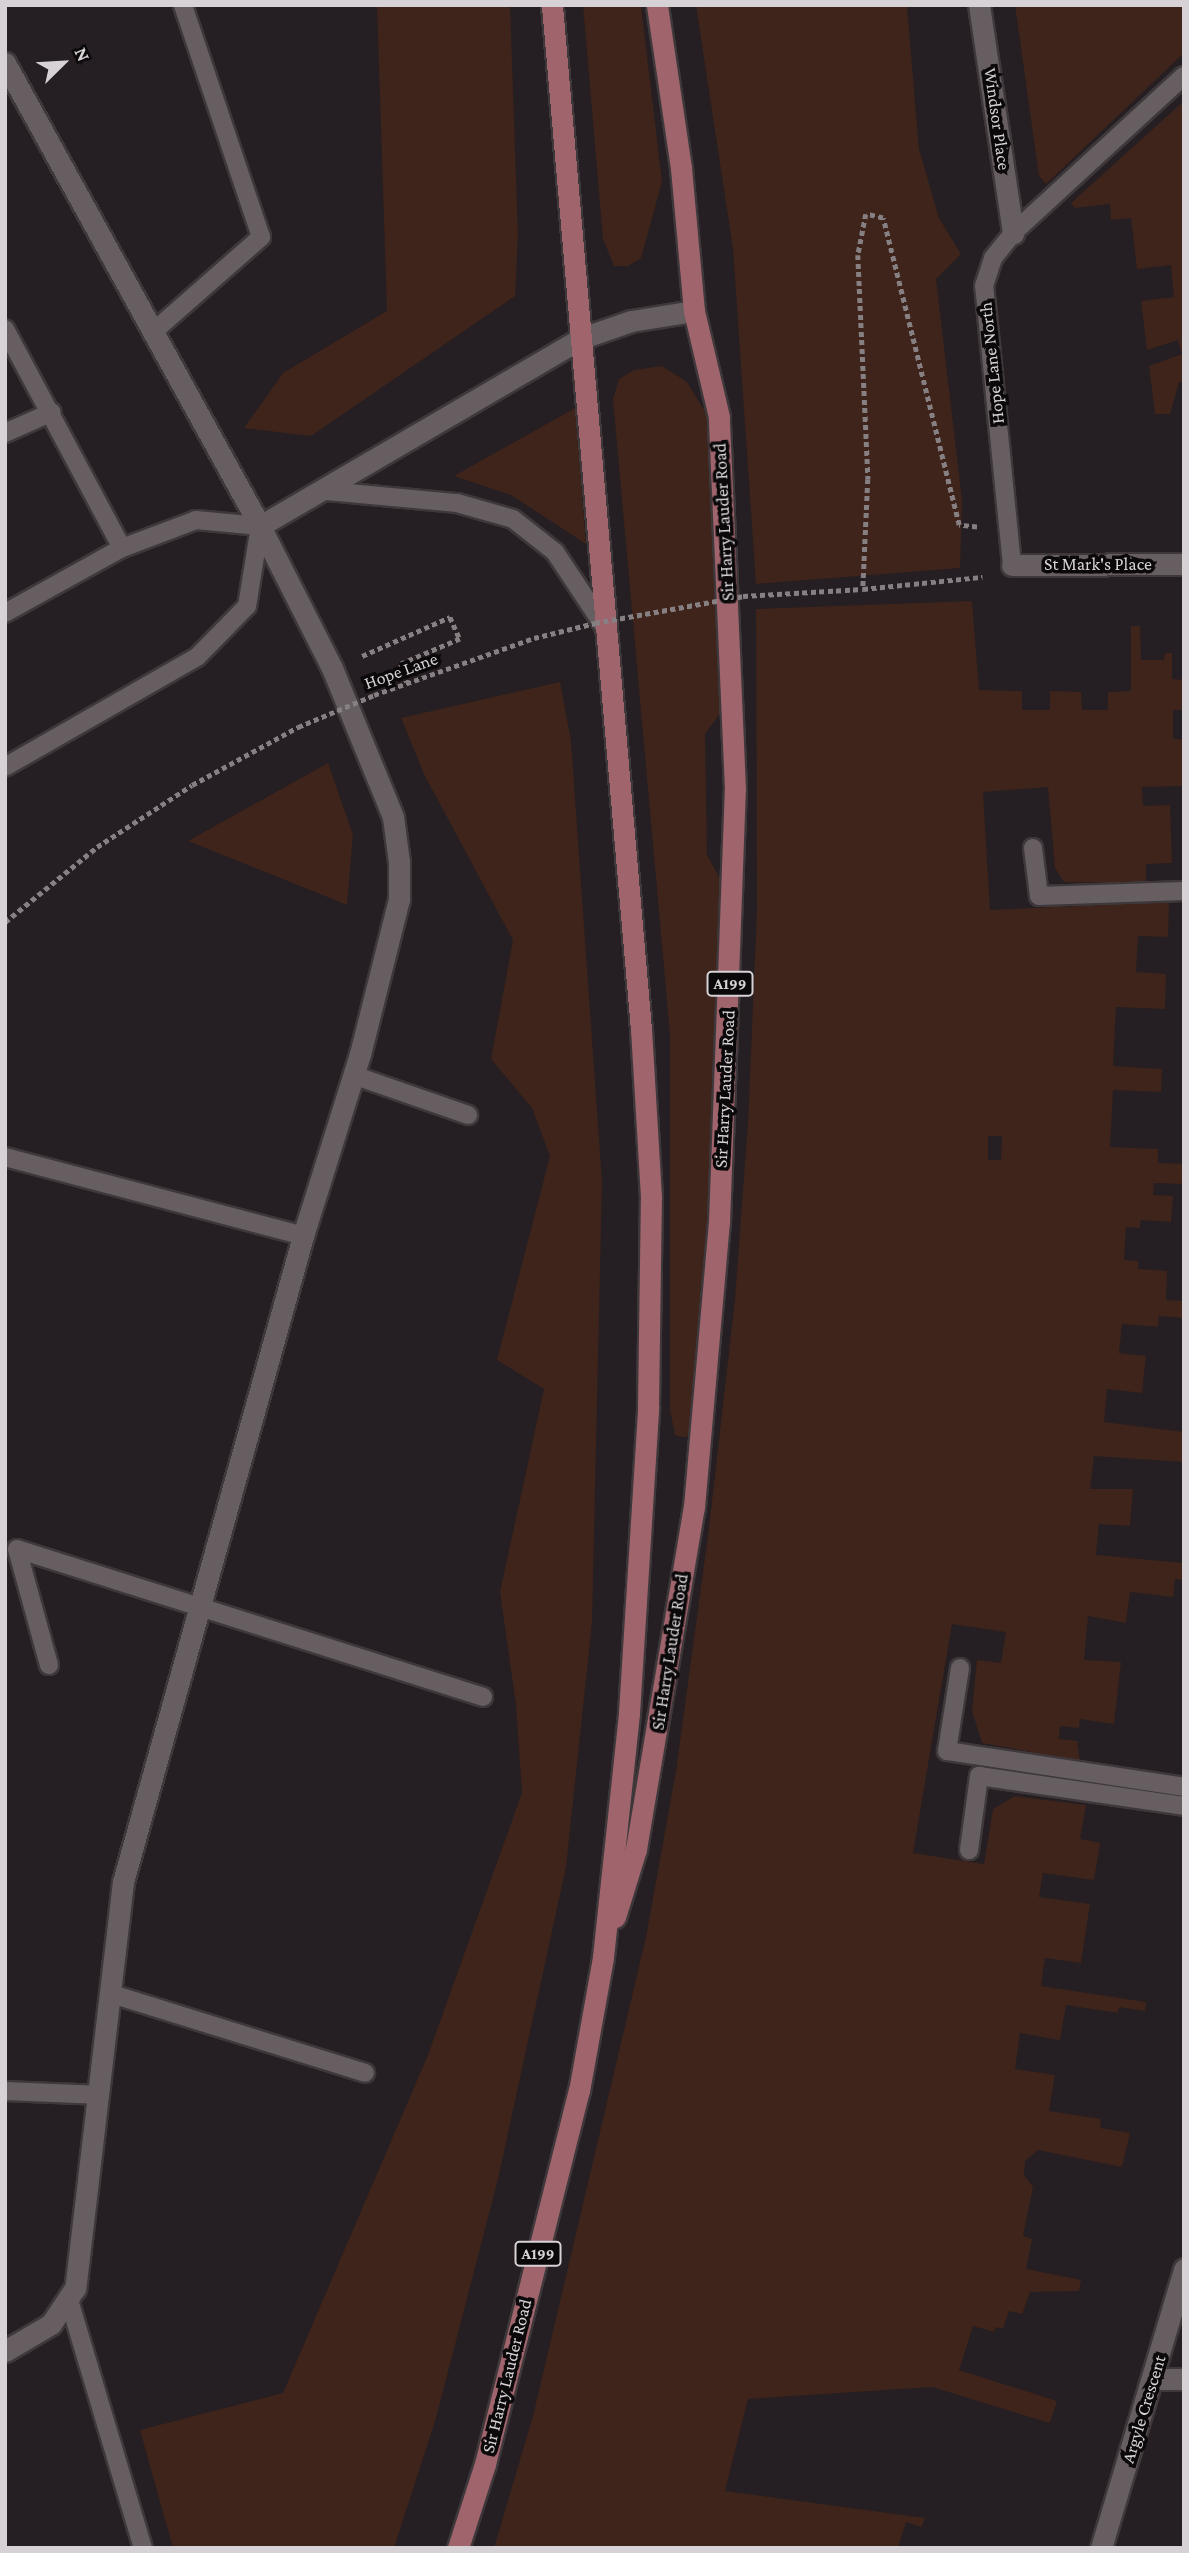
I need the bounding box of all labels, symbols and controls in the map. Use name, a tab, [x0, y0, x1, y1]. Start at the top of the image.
north arrow	[28, 28, 98, 98]
text: N	[70, 44, 95, 64]
street label: Windsor Place	[979, 66, 1015, 172]
street label: Hope Lane North	[975, 301, 1009, 425]
street label: Sir Harry Lauder Road	[709, 443, 739, 601]
street label: St Mark's Place	[1044, 553, 1152, 575]
street label: Hope Lane	[361, 648, 441, 694]
road number: A199	[706, 972, 754, 996]
street label: Sir Harry Lauder Road	[710, 1010, 740, 1168]
street label: Sir Harry Lauder Road	[647, 1572, 693, 1732]
road number: A199	[514, 2242, 562, 2266]
street label: Sir Harry Lauder Road	[477, 2297, 537, 2455]
street label: Argyle Crescent	[1117, 2352, 1171, 2466]

